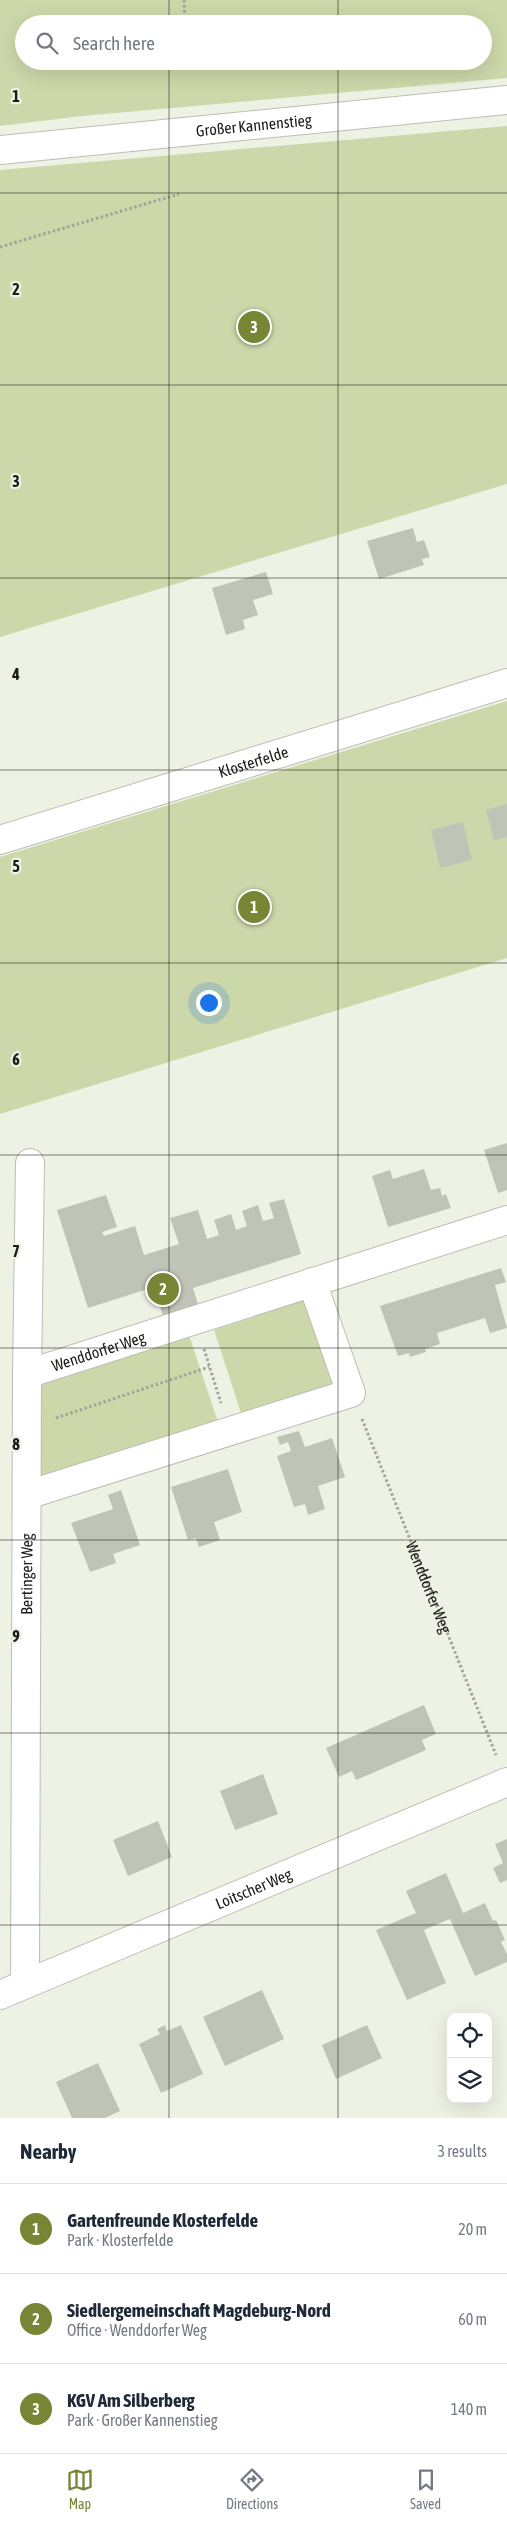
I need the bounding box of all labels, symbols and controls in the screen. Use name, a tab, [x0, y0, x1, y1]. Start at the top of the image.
search box	[15, 15, 492, 70]
icon: search	[33, 29, 61, 57]
text: Search here	[73, 32, 155, 54]
text: 1	[12, 87, 20, 105]
street label: Großer Kannenstieg	[195, 110, 313, 140]
text: 2	[12, 280, 20, 298]
pin: 3	[238, 308, 270, 346]
text: 3	[12, 472, 20, 490]
text: 4	[11, 665, 20, 683]
street label: Klosterfelde	[216, 742, 290, 781]
text: 5	[12, 857, 20, 875]
pin: 1	[238, 888, 270, 926]
your location	[196, 990, 222, 1016]
text: 6	[12, 1050, 20, 1068]
text: 7	[12, 1242, 20, 1260]
pin: 2	[147, 1270, 179, 1308]
street label: Wenddorfer Weg	[49, 1328, 148, 1375]
text: 8	[12, 1435, 20, 1453]
street label: Bertinger Weg	[17, 1533, 36, 1615]
street label: Wenddorfer Weg	[403, 1539, 455, 1636]
text: 9	[12, 1627, 20, 1645]
street label: Loitscher Weg	[213, 1864, 295, 1912]
map controls	[447, 2013, 492, 2103]
button: locate	[447, 2013, 492, 2058]
button: layers	[447, 2058, 492, 2103]
text: Nearby	[20, 2139, 76, 2163]
text: 3 results	[437, 2142, 487, 2160]
text: Gartenfreunde Klosterfelde	[67, 2209, 258, 2231]
text: 1	[32, 2220, 40, 2238]
text: 20 m	[458, 2220, 487, 2238]
text: Park · Klosterfelde	[67, 2231, 174, 2249]
text: Siedlergemeinschaft Magdeburg-Nord	[67, 2299, 331, 2321]
text: 2	[32, 2310, 40, 2328]
text: 60 m	[458, 2310, 487, 2328]
text: Office · Wenddorfer Weg	[67, 2321, 207, 2339]
text: KGV Am Silberberg	[67, 2389, 195, 2411]
text: 3	[32, 2400, 40, 2418]
text: 140 m	[451, 2400, 487, 2418]
text: Park · Großer Kannenstieg	[67, 2411, 218, 2429]
tab: Map	[66, 2466, 94, 2512]
tab: Directions	[226, 2466, 278, 2512]
tab: Saved	[410, 2466, 441, 2512]

